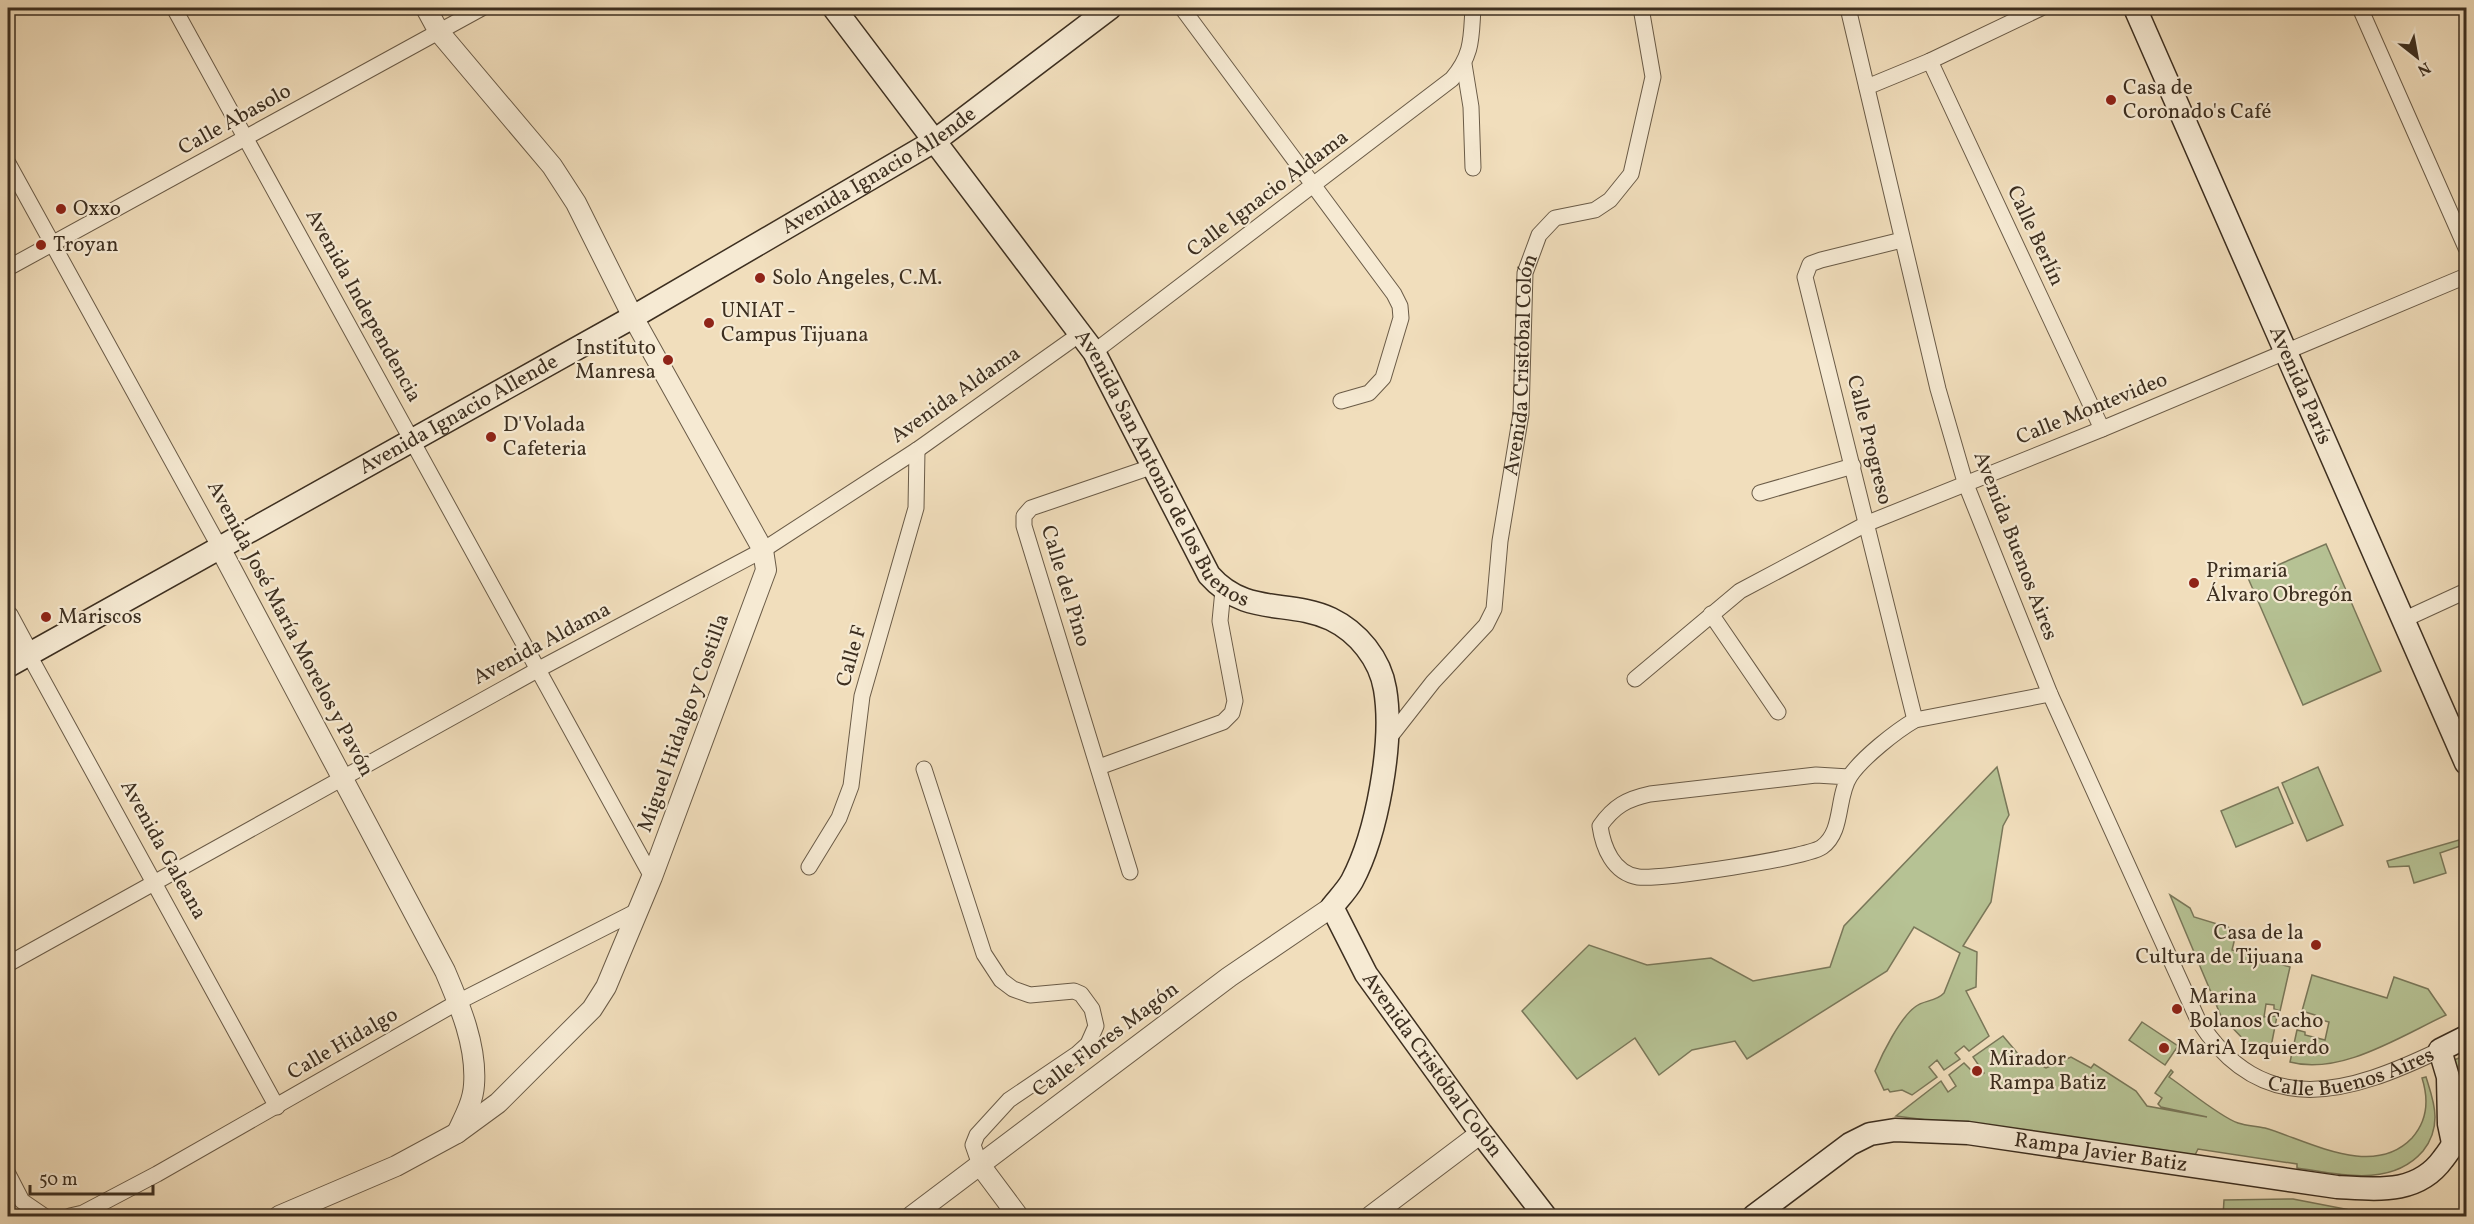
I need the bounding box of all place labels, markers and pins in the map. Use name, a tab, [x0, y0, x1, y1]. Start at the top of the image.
place label: Casa de Coronado's Café	[2123, 74, 2272, 127]
marker: Casa de Coronado's Café	[2104, 93, 2118, 107]
place label: Oxxo	[73, 195, 121, 224]
marker: Oxxo	[54, 202, 68, 216]
place label: Troyan	[53, 231, 119, 260]
marker: Troyan	[34, 238, 48, 252]
place label: Solo Angeles, C.M.	[772, 264, 942, 293]
marker: Solo Angeles, C.M.	[753, 271, 767, 285]
place label: UNIAT - Campus Tijuana	[721, 297, 869, 350]
marker: UNIAT - Campus Tijuana	[702, 316, 716, 330]
place label: Instituto Manresa	[575, 334, 656, 387]
marker: Instituto Manresa	[661, 353, 675, 367]
place label: D'Volada Cafeteria	[503, 411, 587, 464]
marker: D'Volada Cafeteria	[484, 430, 498, 444]
place label: Primaria Álvaro Obregón	[2206, 557, 2353, 610]
marker: Primaria Álvaro Obregón	[2187, 576, 2201, 590]
place label: Mariscos	[58, 603, 142, 632]
marker: Mariscos	[39, 610, 53, 624]
place label: Casa de la Cultura de Tijuana	[2136, 919, 2304, 972]
marker: Casa de la Cultura de Tijuana	[2309, 938, 2323, 952]
place label: Marina Bolanos Cacho	[2189, 983, 2323, 1036]
marker: Marina Bolanos Cacho	[2170, 1002, 2184, 1016]
place label: MariA Izquierdo	[2176, 1034, 2329, 1063]
marker: MariA Izquierdo	[2157, 1041, 2171, 1055]
place label: Mirador Rampa Batiz	[1989, 1045, 2107, 1098]
marker: Mirador Rampa Batiz	[1970, 1064, 1984, 1078]

